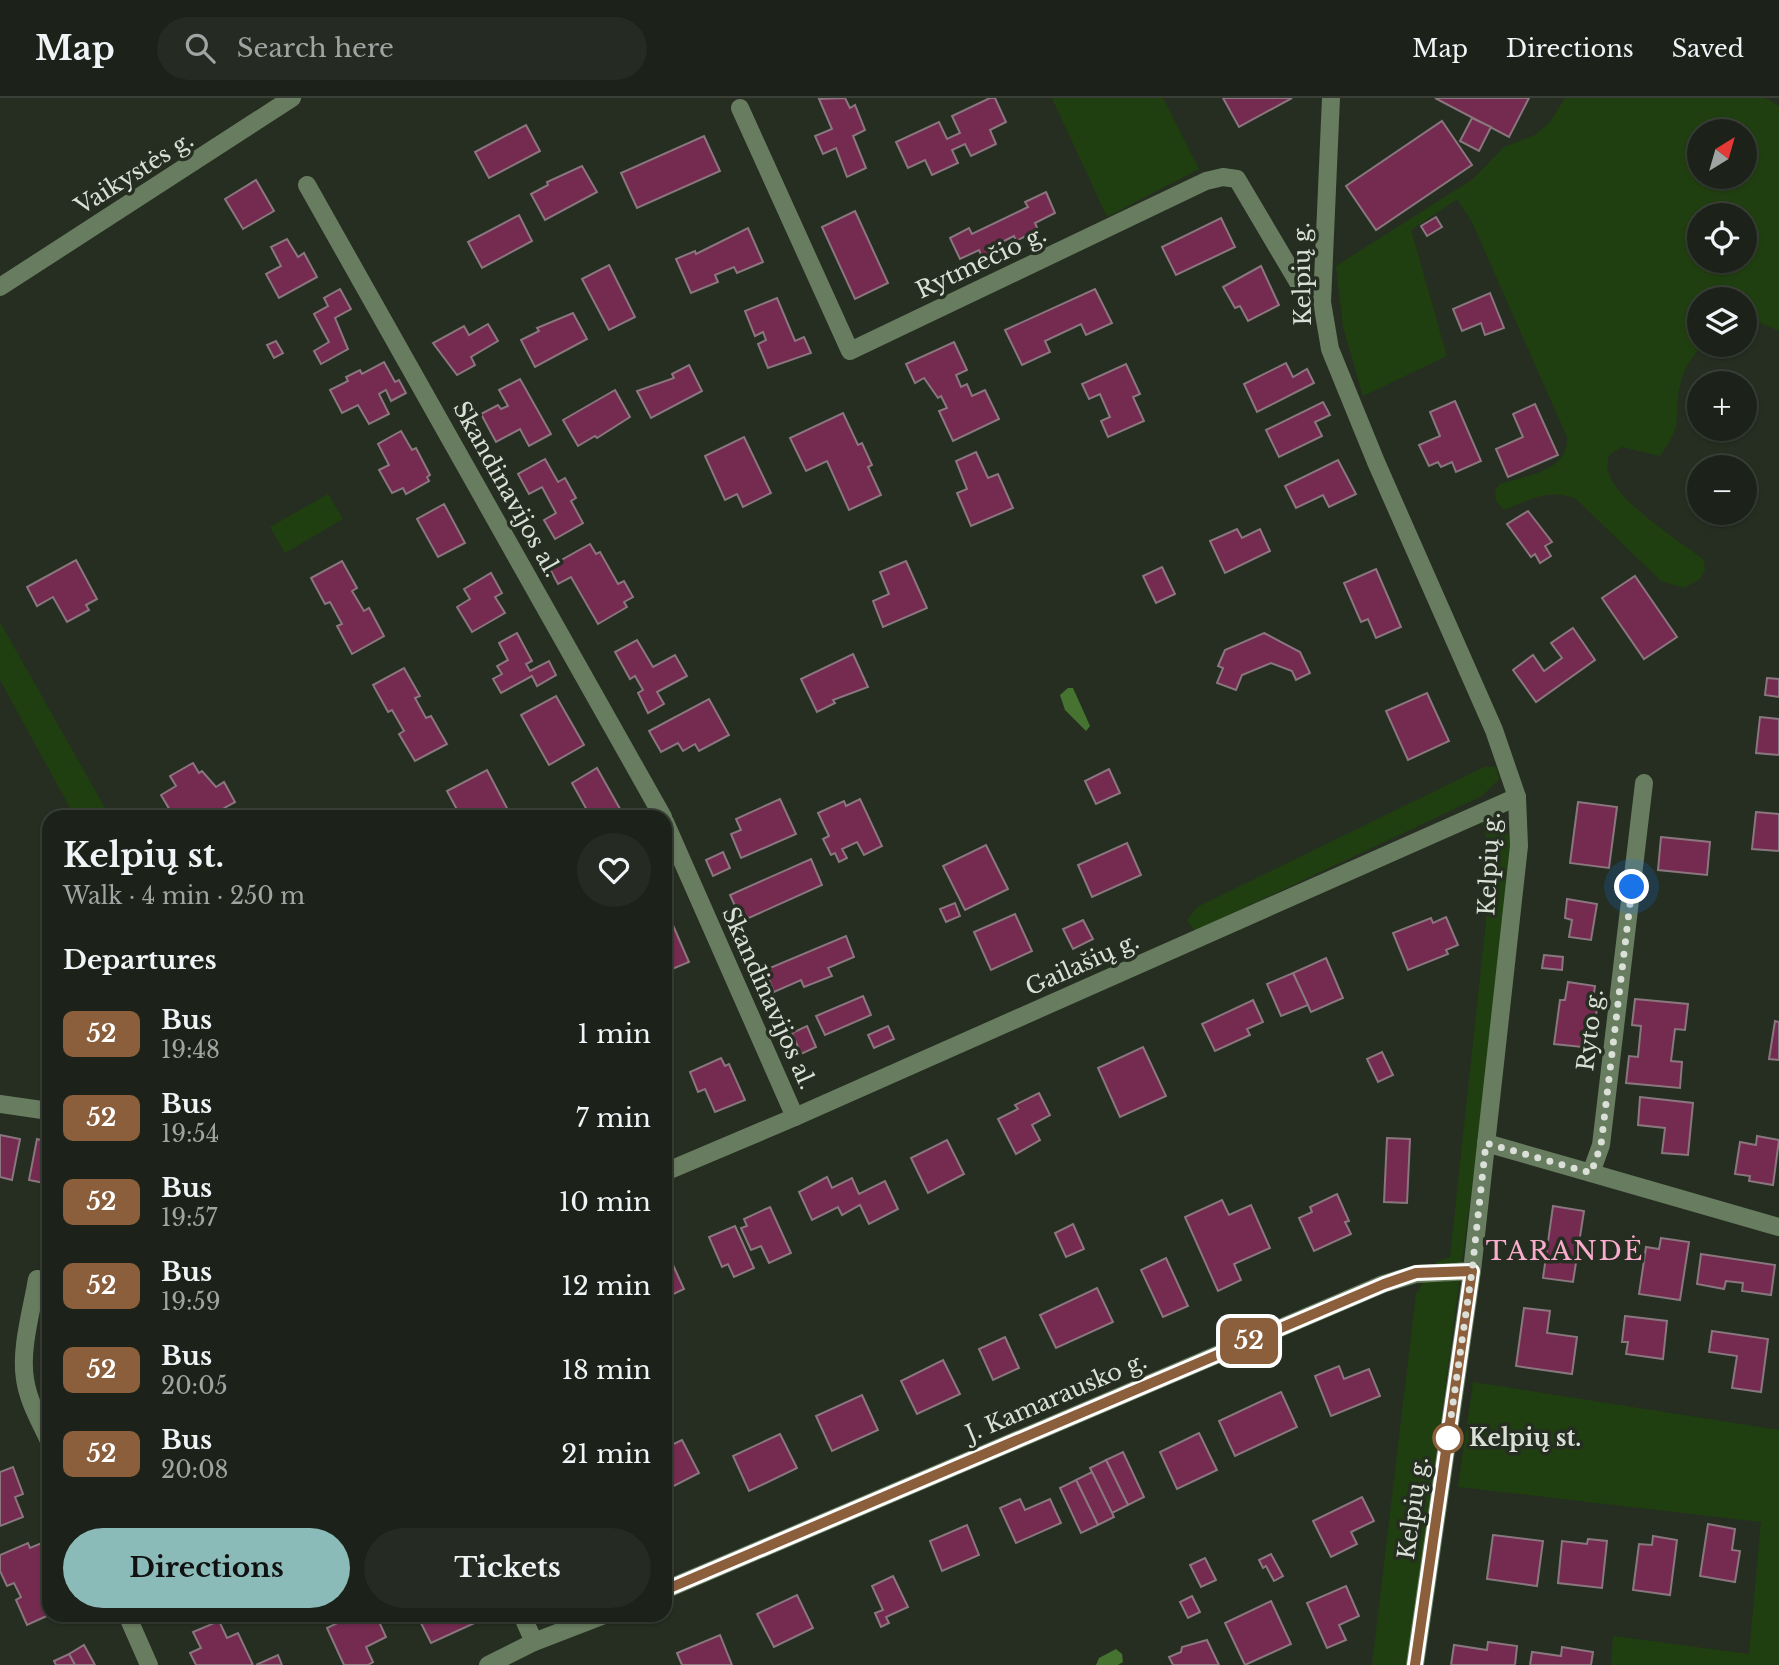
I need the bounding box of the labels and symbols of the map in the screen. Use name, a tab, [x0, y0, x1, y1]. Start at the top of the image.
north arrow	[1687, 119, 1757, 189]
street label: Vaikystės g.	[69, 126, 198, 221]
street label: Rytmečio g.	[912, 220, 1050, 304]
street label: Kelpių g.	[1287, 222, 1317, 326]
street label: Skandinavijos al.	[447, 396, 567, 582]
street label: Kelpių g.	[1472, 812, 1506, 916]
your location	[1614, 869, 1649, 904]
street label: Skandinavijos al.	[716, 903, 822, 1093]
street label: Gailašių g.	[1021, 927, 1143, 1001]
street label: Ryto g.	[1571, 987, 1609, 1073]
district label: TARANDĖ	[1486, 1235, 1644, 1267]
line badge: 52	[1218, 1318, 1280, 1364]
street label: J. Kamarausko g.	[959, 1346, 1151, 1449]
marker: Kelpių st.	[1433, 1423, 1463, 1453]
place label: Kelpių st.	[1469, 1424, 1581, 1452]
street label: Kelpių g.	[1392, 1455, 1434, 1561]

